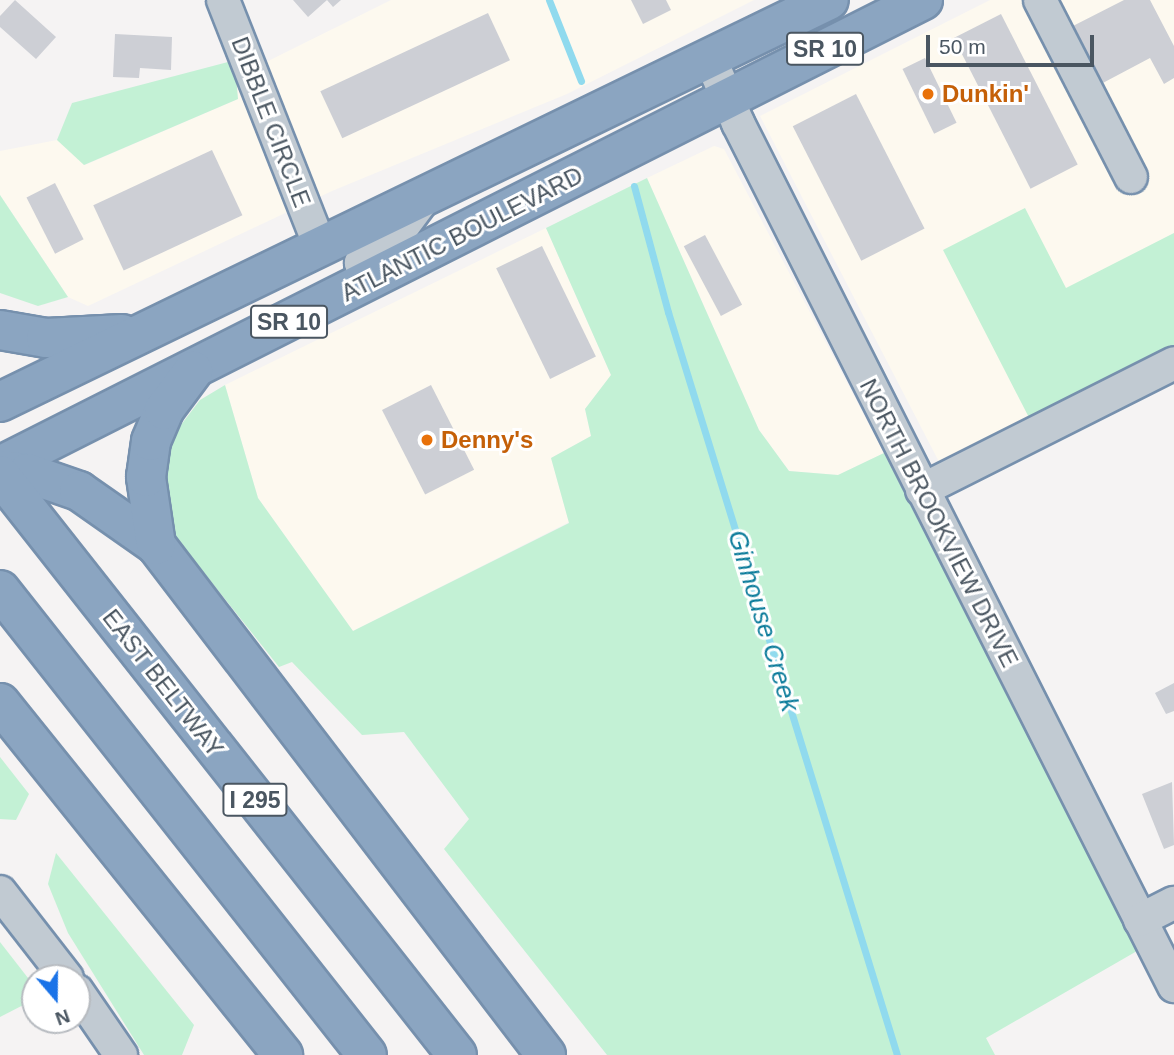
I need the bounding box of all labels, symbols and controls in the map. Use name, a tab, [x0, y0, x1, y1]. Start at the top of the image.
scale bar	[929, 21, 1097, 65]
road number: SR 10	[785, 30, 865, 68]
street label: DIBBLE CIRCLE	[225, 33, 317, 211]
text: 50 m	[939, 35, 986, 58]
place label: Dunkin'	[942, 80, 1029, 108]
marker: Dunkin'	[920, 86, 936, 102]
street label: ATLANTIC BOULEVARD	[336, 161, 588, 307]
road number: SR 10	[249, 302, 329, 342]
street label: NORTH BROOKVIEW DRIVE	[854, 374, 1024, 672]
place label: Denny's	[441, 426, 533, 454]
marker: Denny's	[419, 432, 435, 448]
water label: Ginhouse Creek	[721, 527, 805, 715]
street label: EAST BELTWAY	[96, 603, 230, 763]
road number: I 295	[222, 780, 288, 820]
north arrow	[21, 964, 91, 1034]
text: N	[53, 1005, 73, 1030]

